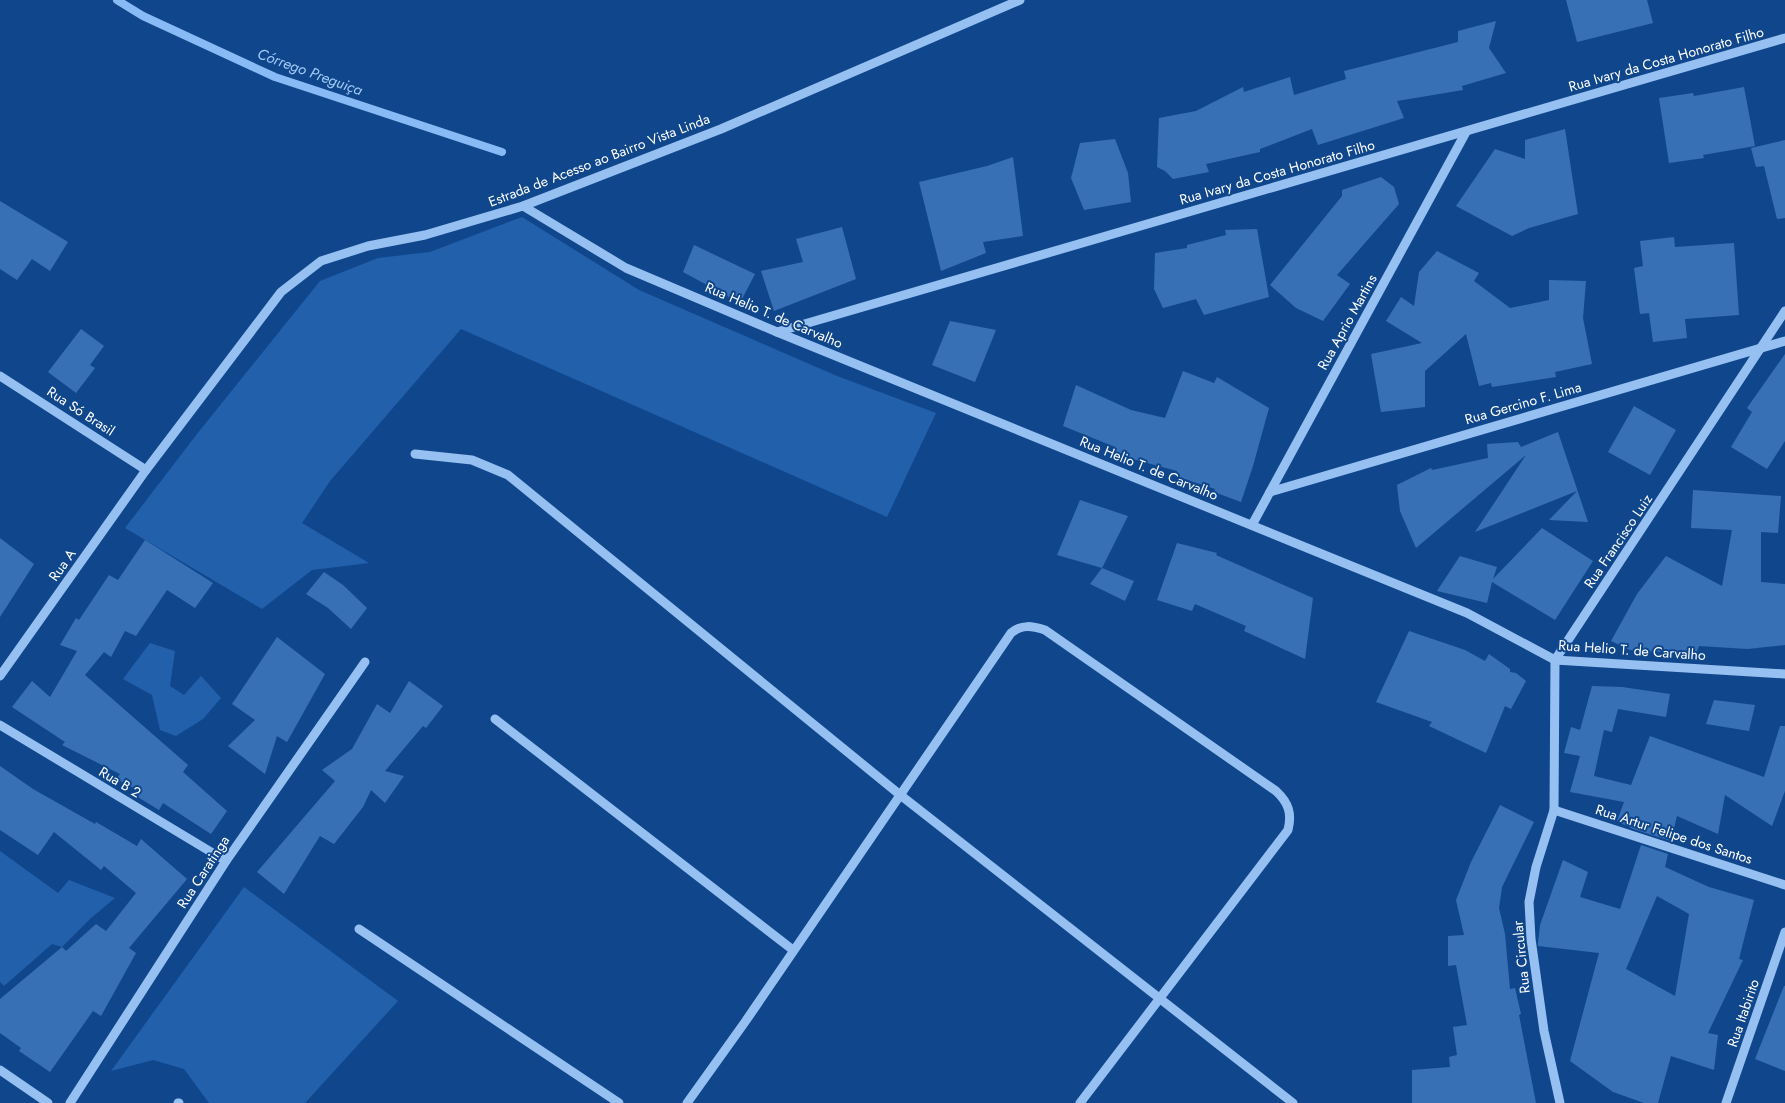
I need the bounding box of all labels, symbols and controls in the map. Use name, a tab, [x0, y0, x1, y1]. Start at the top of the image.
street label: Rua Ivary da Costa Honorato Filho	[1566, 21, 1766, 97]
water label: Córrego Preguiça	[254, 43, 367, 102]
street label: Estrada de Acesso ao Bairro Vista Linda	[485, 108, 713, 212]
street label: Rua Ivary da Costa Honorato Filho	[1177, 134, 1377, 210]
street label: Rua Aprio Martins	[1312, 270, 1382, 373]
street label: Rua Helio T. de Carvalho	[702, 277, 846, 353]
street label: Rua Gercino F. Lima	[1462, 377, 1584, 429]
street label: Rua Só Brasil	[43, 382, 119, 440]
street label: Rua Helio T. de Carvalho	[1077, 431, 1221, 505]
street label: Rua Francisco Luiz	[1579, 489, 1657, 592]
street label: Rua A	[44, 544, 81, 585]
street label: Rua Helio T. de Carvalho	[1558, 635, 1707, 665]
street label: Rua B 2	[95, 762, 145, 802]
street label: Rua Artur Felipe dos Santos	[1593, 799, 1755, 869]
street label: Rua Caratinga	[172, 832, 234, 912]
street label: Rua Circular	[1507, 920, 1535, 994]
street label: Rua Itabirito	[1722, 976, 1764, 1050]

